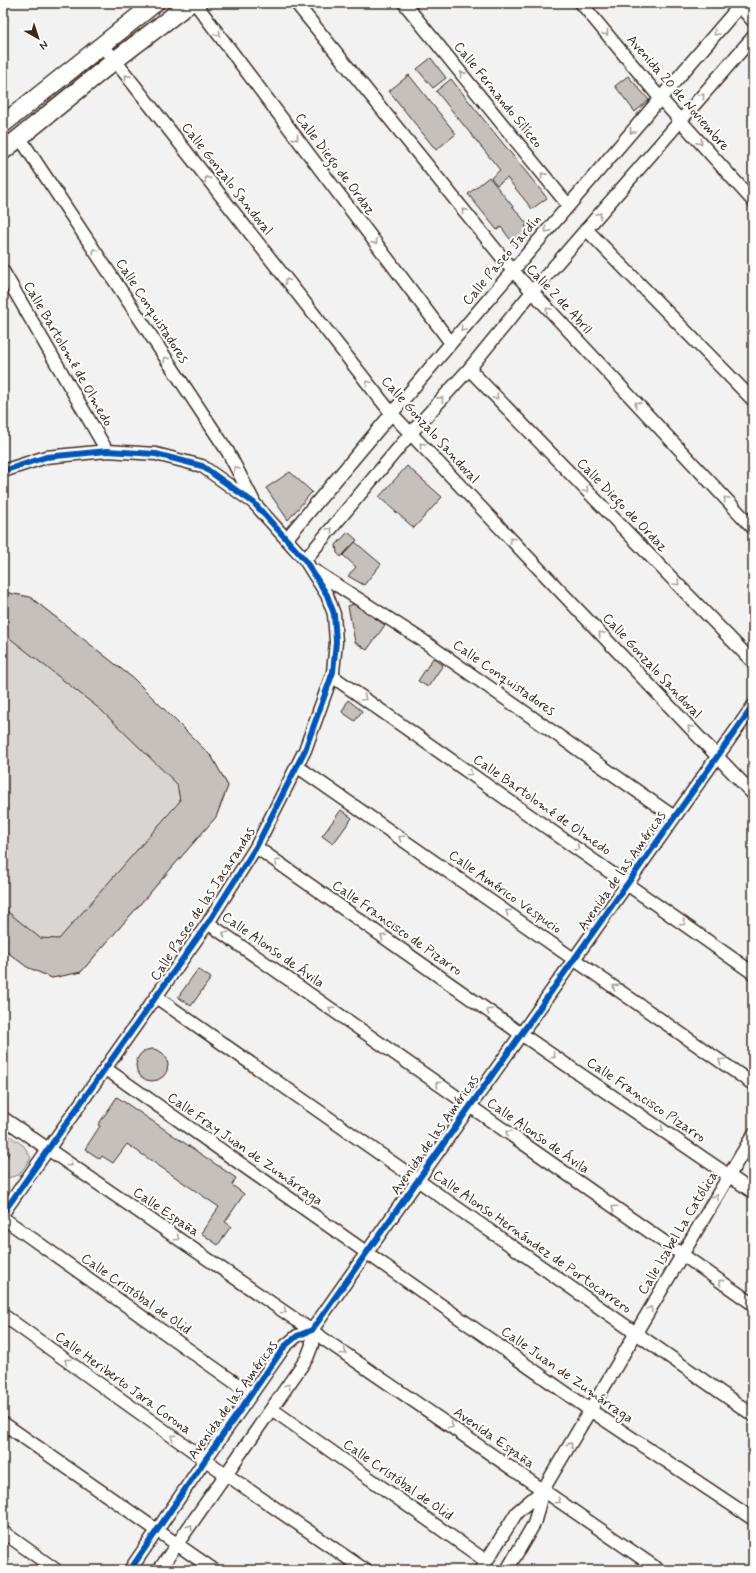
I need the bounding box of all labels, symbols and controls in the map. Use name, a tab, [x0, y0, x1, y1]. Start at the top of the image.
north arrow	[18, 18, 58, 58]
one-way arrow	[602, 28, 609, 36]
one-way arrow	[714, 28, 721, 35]
one-way arrow	[213, 30, 220, 37]
street label: Avenida 20 de Noviembre	[623, 31, 734, 155]
text: N	[36, 37, 51, 53]
street label: Calle Fernando Silíceo	[450, 38, 547, 152]
one-way arrow	[459, 71, 466, 78]
one-way arrow	[125, 74, 132, 81]
one-way arrow	[697, 93, 704, 100]
street label: Calle Diego de Ordaz	[289, 109, 379, 220]
street label: Calle Gonzalo Sandoval	[177, 119, 277, 239]
one-way arrow	[629, 127, 636, 134]
one-way arrow	[292, 134, 299, 141]
one-way arrow	[695, 138, 702, 145]
one-way arrow	[541, 172, 548, 180]
one-way arrow	[205, 176, 212, 183]
one-way arrow	[462, 208, 469, 216]
street label: Calle Paseo Jardín	[459, 211, 545, 309]
one-way arrow	[594, 213, 601, 220]
one-way arrow	[545, 225, 552, 233]
one-way arrow	[370, 237, 377, 244]
one-way arrow	[93, 248, 100, 255]
street label: Calle Conquistadores	[111, 255, 193, 367]
street label: Calle 2 de Abril	[522, 260, 596, 338]
street label: Calle Bartolomé de Olmedo	[19, 278, 117, 430]
one-way arrow	[285, 279, 292, 286]
one-way arrow	[546, 307, 553, 315]
one-way arrow	[460, 324, 467, 331]
one-way arrow	[163, 356, 171, 363]
street label: Calle Gonzalo Sandoval	[377, 373, 483, 487]
one-way arrow	[365, 381, 372, 388]
one-way arrow	[491, 392, 499, 400]
one-way arrow	[437, 396, 444, 404]
one-way arrow	[635, 402, 642, 409]
one-way arrow	[419, 442, 427, 450]
street label: Calle Diego de Ordaz	[571, 454, 671, 557]
one-way arrow	[233, 465, 241, 473]
one-way arrow	[581, 485, 589, 493]
one-way arrow	[724, 496, 731, 504]
one-way arrow	[325, 527, 332, 535]
one-way arrow	[509, 537, 516, 544]
one-way arrow	[672, 578, 680, 586]
street label: Calle Gonzalo Sandoval	[598, 609, 706, 723]
one-way arrow	[598, 631, 606, 639]
street label: Calle Conquistadores	[449, 636, 559, 720]
one-way arrow	[360, 693, 367, 701]
one-way arrow	[688, 725, 695, 733]
street label: Calle Bartolomé de Olmedo	[469, 750, 615, 860]
one-way arrow	[466, 768, 473, 775]
street label: Avenida de las Américas	[574, 807, 670, 934]
street label: Calle Paseo de las Jacarandas	[146, 823, 260, 984]
one-way arrow	[398, 835, 405, 843]
one-way arrow	[572, 843, 579, 850]
street label: Calle Américo Vespucio	[445, 846, 565, 938]
one-way arrow	[274, 860, 281, 867]
street label: Calle Francisco de Pizarro	[328, 876, 466, 980]
street label: Calle Alonso de Ávila	[218, 908, 328, 992]
one-way arrow	[505, 909, 512, 917]
one-way arrow	[678, 918, 685, 925]
one-way arrow	[223, 932, 230, 939]
one-way arrow	[380, 934, 387, 942]
one-way arrow	[612, 985, 619, 992]
one-way arrow	[329, 1007, 336, 1014]
one-way arrow	[486, 1009, 493, 1016]
one-way arrow	[549, 1051, 556, 1058]
street label: Calle Francisco Pizarro	[583, 1053, 709, 1147]
one-way arrow	[718, 1058, 725, 1066]
street label: Avenida de las Américas	[387, 1071, 483, 1198]
one-way arrow	[435, 1082, 442, 1089]
street label: Calle Fray Juan de Zumárraga	[163, 1088, 326, 1211]
street label: Calle Alonso de Ávila	[483, 1094, 593, 1178]
one-way arrow	[657, 1124, 664, 1132]
one-way arrow	[505, 1131, 512, 1138]
one-way arrow	[66, 1159, 73, 1167]
street label: Calle Alonso Hernández de Portocarrero	[429, 1166, 635, 1318]
street label: Calle Isabel La Católica	[634, 1168, 722, 1298]
street label: Calle España	[129, 1183, 203, 1241]
one-way arrow	[712, 1194, 719, 1201]
one-way arrow	[612, 1206, 619, 1213]
one-way arrow	[173, 1233, 180, 1241]
street label: Calle Cristóbal de Olid	[77, 1249, 195, 1339]
one-way arrow	[718, 1279, 725, 1287]
one-way arrow	[280, 1306, 287, 1314]
one-way arrow	[645, 1306, 653, 1313]
street label: Calle Juan de Zumárraga	[497, 1322, 637, 1428]
street label: Calle Heriberto Jara Corona	[51, 1328, 195, 1438]
street label: Avenida de las Américas	[184, 1337, 282, 1463]
one-way arrow	[340, 1347, 347, 1355]
one-way arrow	[64, 1358, 71, 1366]
one-way arrow	[283, 1383, 291, 1390]
street label: Avenida España	[450, 1403, 538, 1473]
one-way arrow	[446, 1421, 453, 1428]
one-way arrow	[170, 1435, 177, 1442]
street label: Calle Cristóbal de Olid	[339, 1435, 457, 1525]
one-way arrow	[565, 1442, 572, 1449]
one-way arrow	[553, 1496, 560, 1503]
one-way arrow	[185, 1524, 193, 1531]

